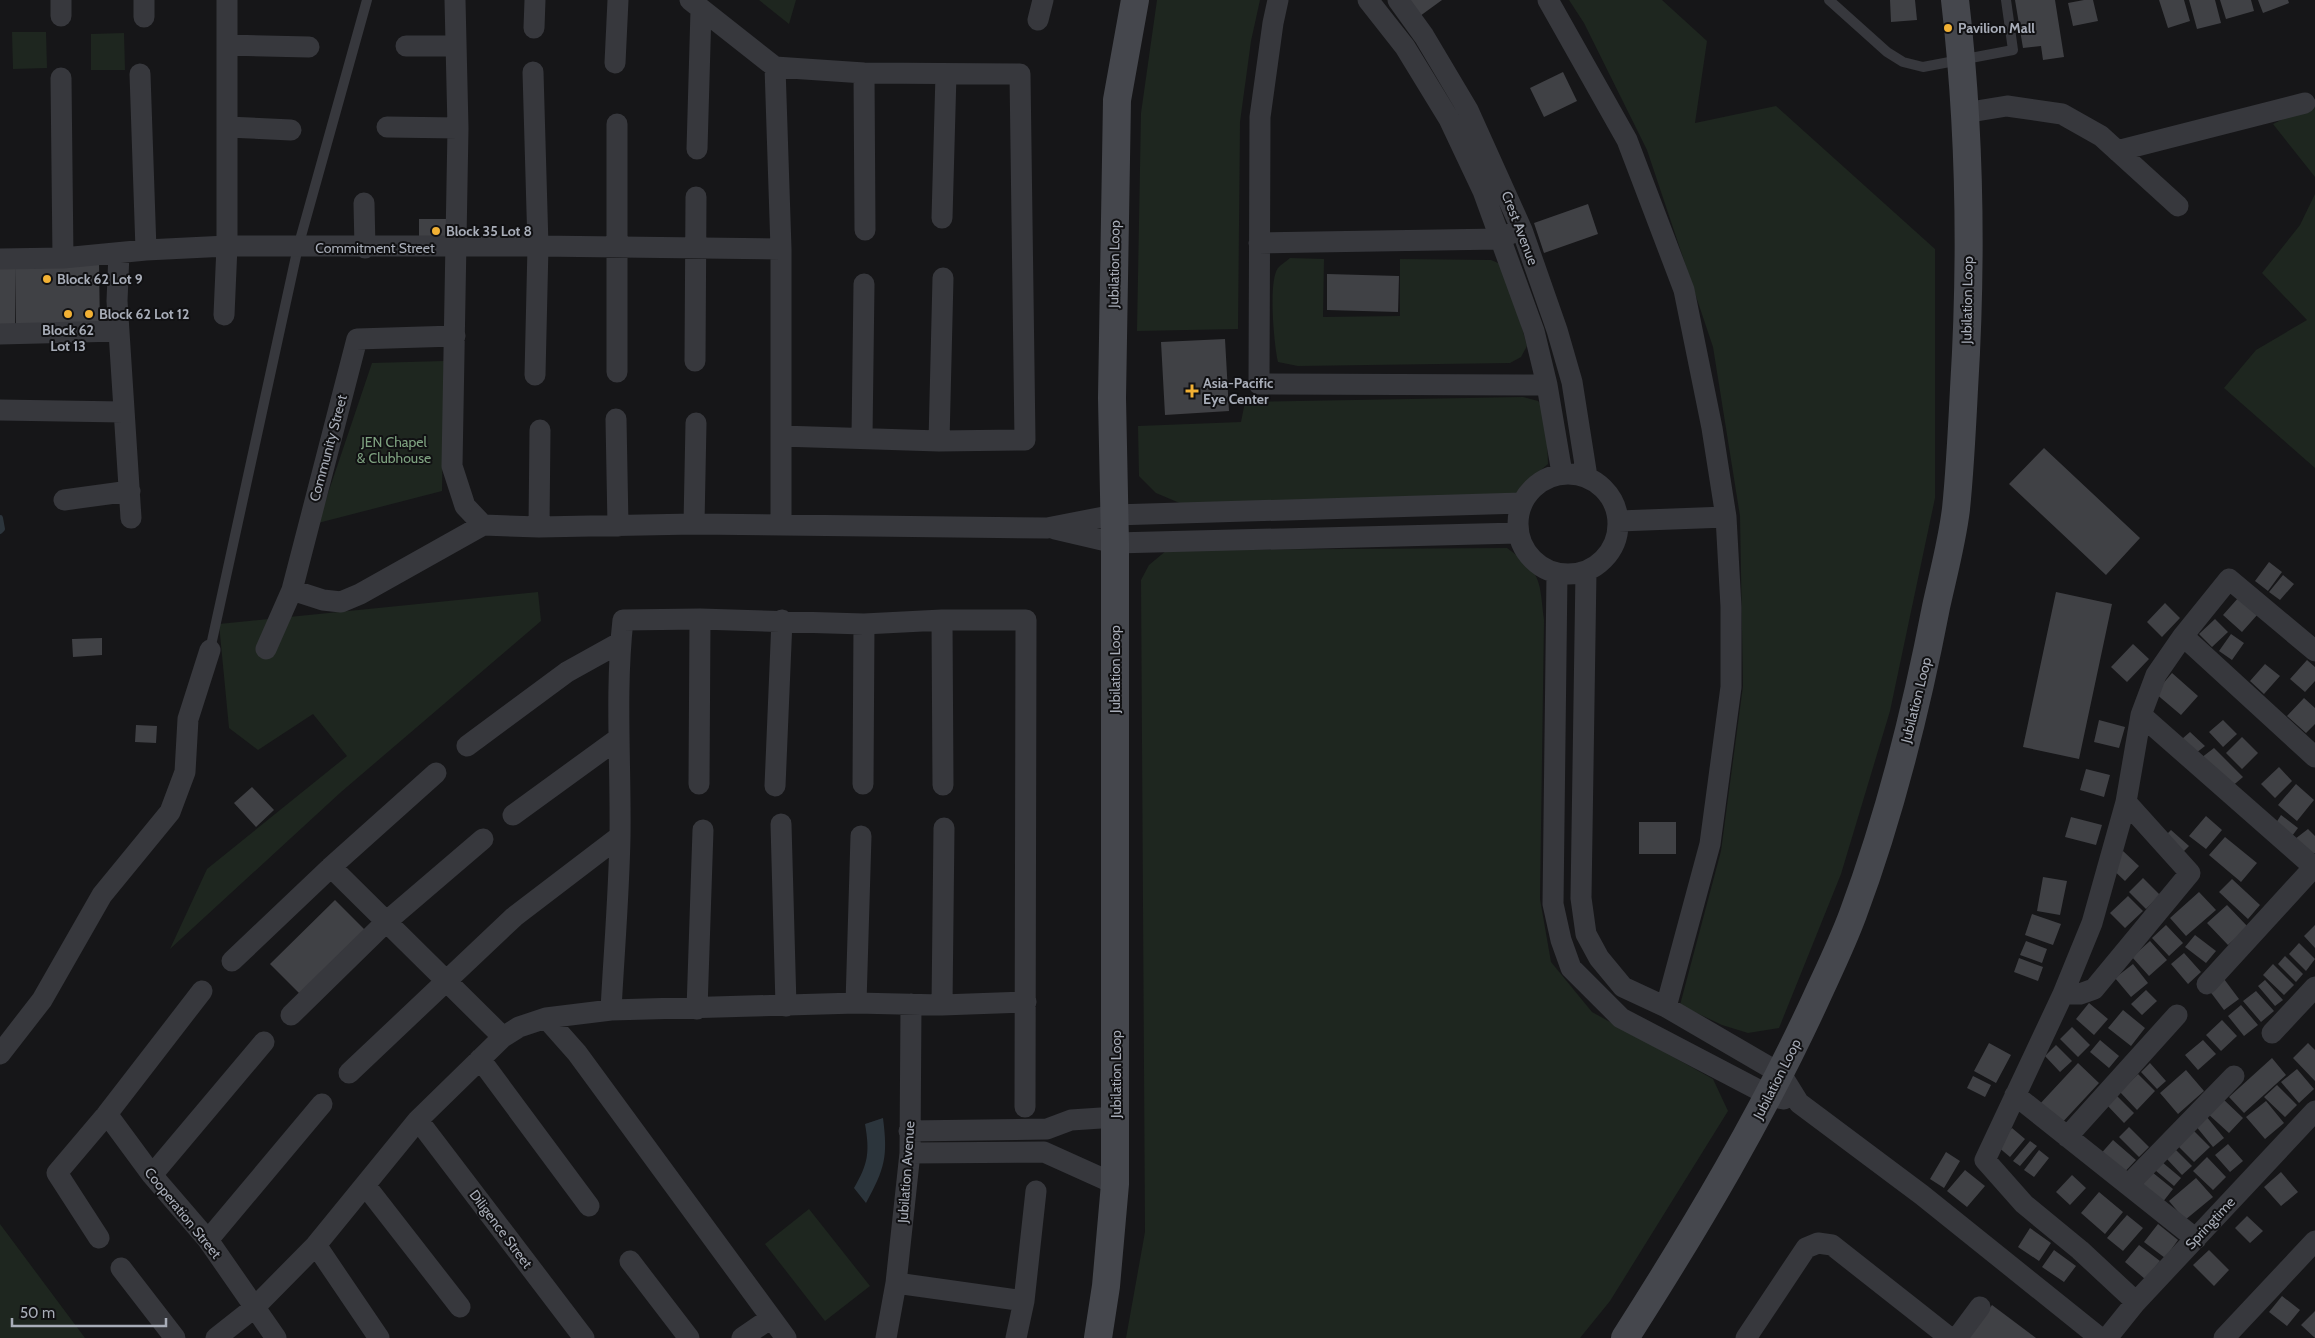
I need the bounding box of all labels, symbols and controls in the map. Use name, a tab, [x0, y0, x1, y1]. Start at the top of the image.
place label: Pavilion Mall	[1958, 19, 2035, 37]
marker: Pavilion Mall	[1942, 22, 1954, 34]
street label: Crest Avenue	[1498, 188, 1542, 268]
street label: Jubilation Loop	[1104, 220, 1124, 309]
place label: Block 35 Lot 8	[446, 222, 532, 240]
marker: Block 35 Lot 8	[430, 225, 442, 237]
street label: Commitment Street	[315, 239, 435, 257]
street label: Jubilation Loop	[1957, 256, 1977, 345]
place label: Block 62 Lot 9	[57, 270, 143, 288]
marker: Block 62 Lot 9	[41, 273, 53, 285]
place label: Block 62 Lot 12	[99, 305, 189, 323]
marker: Block 62 Lot 13	[62, 308, 74, 320]
marker: Block 62 Lot 12	[83, 308, 95, 320]
place label: Block 62 Lot 13	[42, 321, 94, 355]
place label: Asia-Pacific Eye Center	[1203, 374, 1274, 408]
marker: Asia-Pacific Eye Center	[1185, 384, 1199, 398]
street label: Community Street	[305, 392, 351, 503]
park label: JEN Chapel & Clubhouse	[357, 433, 431, 467]
street label: Jubilation Loop	[1106, 625, 1124, 714]
street label: Jubilation Loop	[1896, 655, 1935, 746]
street label: Jubilation Loop	[1107, 1030, 1125, 1119]
street label: Jubilation Loop	[1749, 1036, 1805, 1123]
street label: Jubilation Avenue	[893, 1120, 919, 1225]
street label: Cooperation Street	[141, 1164, 225, 1262]
street label: Diligence Street	[466, 1186, 537, 1272]
street label: Springtime	[2181, 1193, 2239, 1253]
scale bar	[12, 1296, 166, 1328]
text: 50 m	[20, 1304, 55, 1322]

